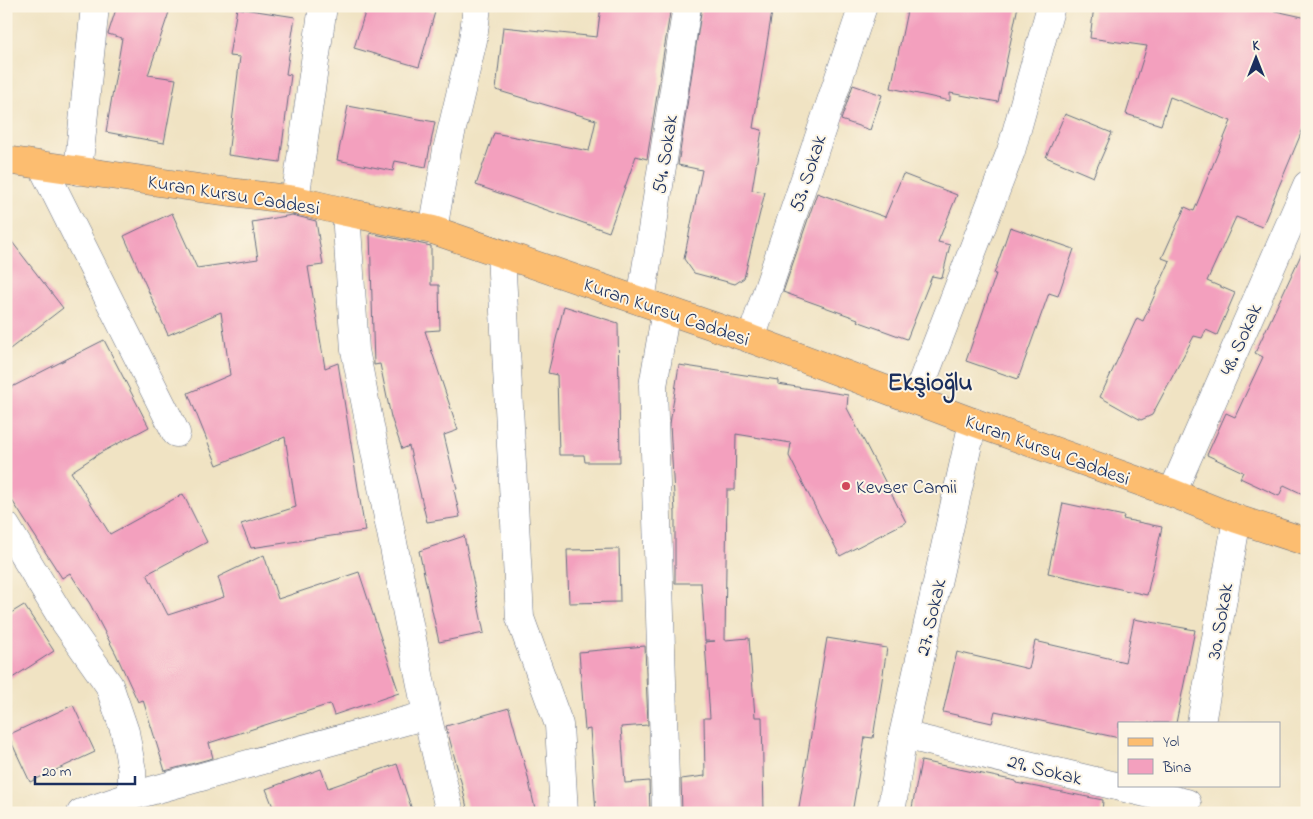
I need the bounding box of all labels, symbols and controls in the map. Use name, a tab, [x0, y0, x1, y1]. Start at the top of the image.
north arrow	[1230, 32, 1280, 82]
text: K	[1253, 36, 1261, 57]
street label: 54. Sokak	[646, 113, 687, 196]
street label: 53. Sokak	[783, 131, 836, 216]
street label: Kuran Kursu Caddesi	[146, 169, 322, 224]
street label: Kuran Kursu Caddesi	[579, 271, 753, 355]
street label: 48. Sokak	[1214, 299, 1271, 381]
district label: Ekşioğlu	[887, 366, 973, 404]
street label: Kuran Kursu Caddesi	[961, 408, 1134, 495]
place label: Kevser Camii	[856, 474, 957, 503]
marker: Kevser Camii	[840, 480, 852, 492]
street label: 27. Sokak	[910, 576, 955, 659]
street label: 30. Sokak	[1201, 581, 1242, 662]
legend	[1118, 722, 1280, 786]
text: Yol	[1163, 731, 1179, 753]
street label: 29. Sokak	[1004, 748, 1085, 795]
scale bar	[35, 754, 135, 786]
text: Bina	[1162, 757, 1191, 779]
text: 20 m	[42, 761, 72, 783]

